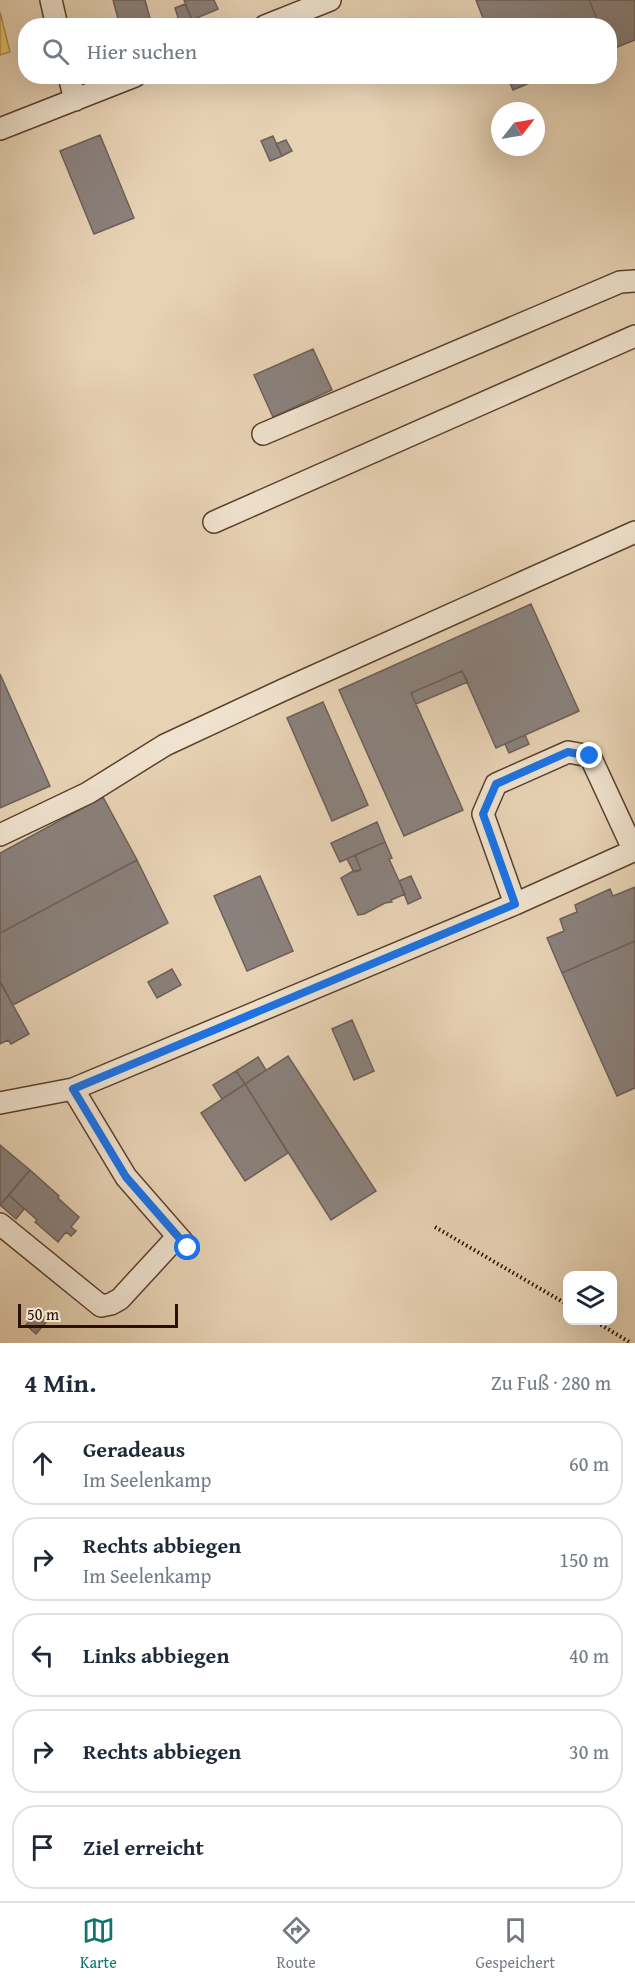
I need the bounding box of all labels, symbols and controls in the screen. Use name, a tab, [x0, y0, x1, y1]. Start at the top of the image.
search box	[18, 18, 617, 84]
icon: search	[39, 35, 72, 68]
text: Hier suchen	[87, 35, 197, 67]
north arrow	[491, 102, 545, 156]
route end	[576, 742, 602, 768]
route start	[174, 1234, 200, 1260]
map controls	[563, 1271, 617, 1325]
button: layers	[563, 1271, 617, 1325]
scale bar	[18, 1301, 178, 1328]
text: 50 m	[27, 1302, 59, 1326]
text: 4 Min.	[24, 1363, 96, 1402]
text: Zu Fuß · 280 m	[491, 1368, 611, 1397]
text: Geradeaus	[83, 1433, 185, 1465]
icon: ahead	[26, 1447, 59, 1480]
text: 60 m	[569, 1449, 609, 1478]
text: Im Seelenkamp	[83, 1465, 211, 1494]
text: Rechts abbiegen	[83, 1529, 241, 1561]
icon: right	[26, 1543, 59, 1576]
text: 150 m	[559, 1545, 609, 1574]
text: Im Seelenkamp	[83, 1561, 211, 1590]
icon: left	[26, 1639, 59, 1672]
text: Links abbiegen	[83, 1639, 229, 1671]
text: 40 m	[569, 1641, 609, 1670]
icon: right	[26, 1735, 59, 1768]
text: Rechts abbiegen	[83, 1735, 241, 1767]
text: 30 m	[569, 1737, 609, 1766]
icon: arrive	[26, 1831, 59, 1864]
text: Ziel erreicht	[83, 1831, 204, 1863]
tab: Karte	[80, 1914, 117, 1974]
tab: Route	[277, 1914, 316, 1974]
tab: Gespeichert	[476, 1914, 555, 1974]

